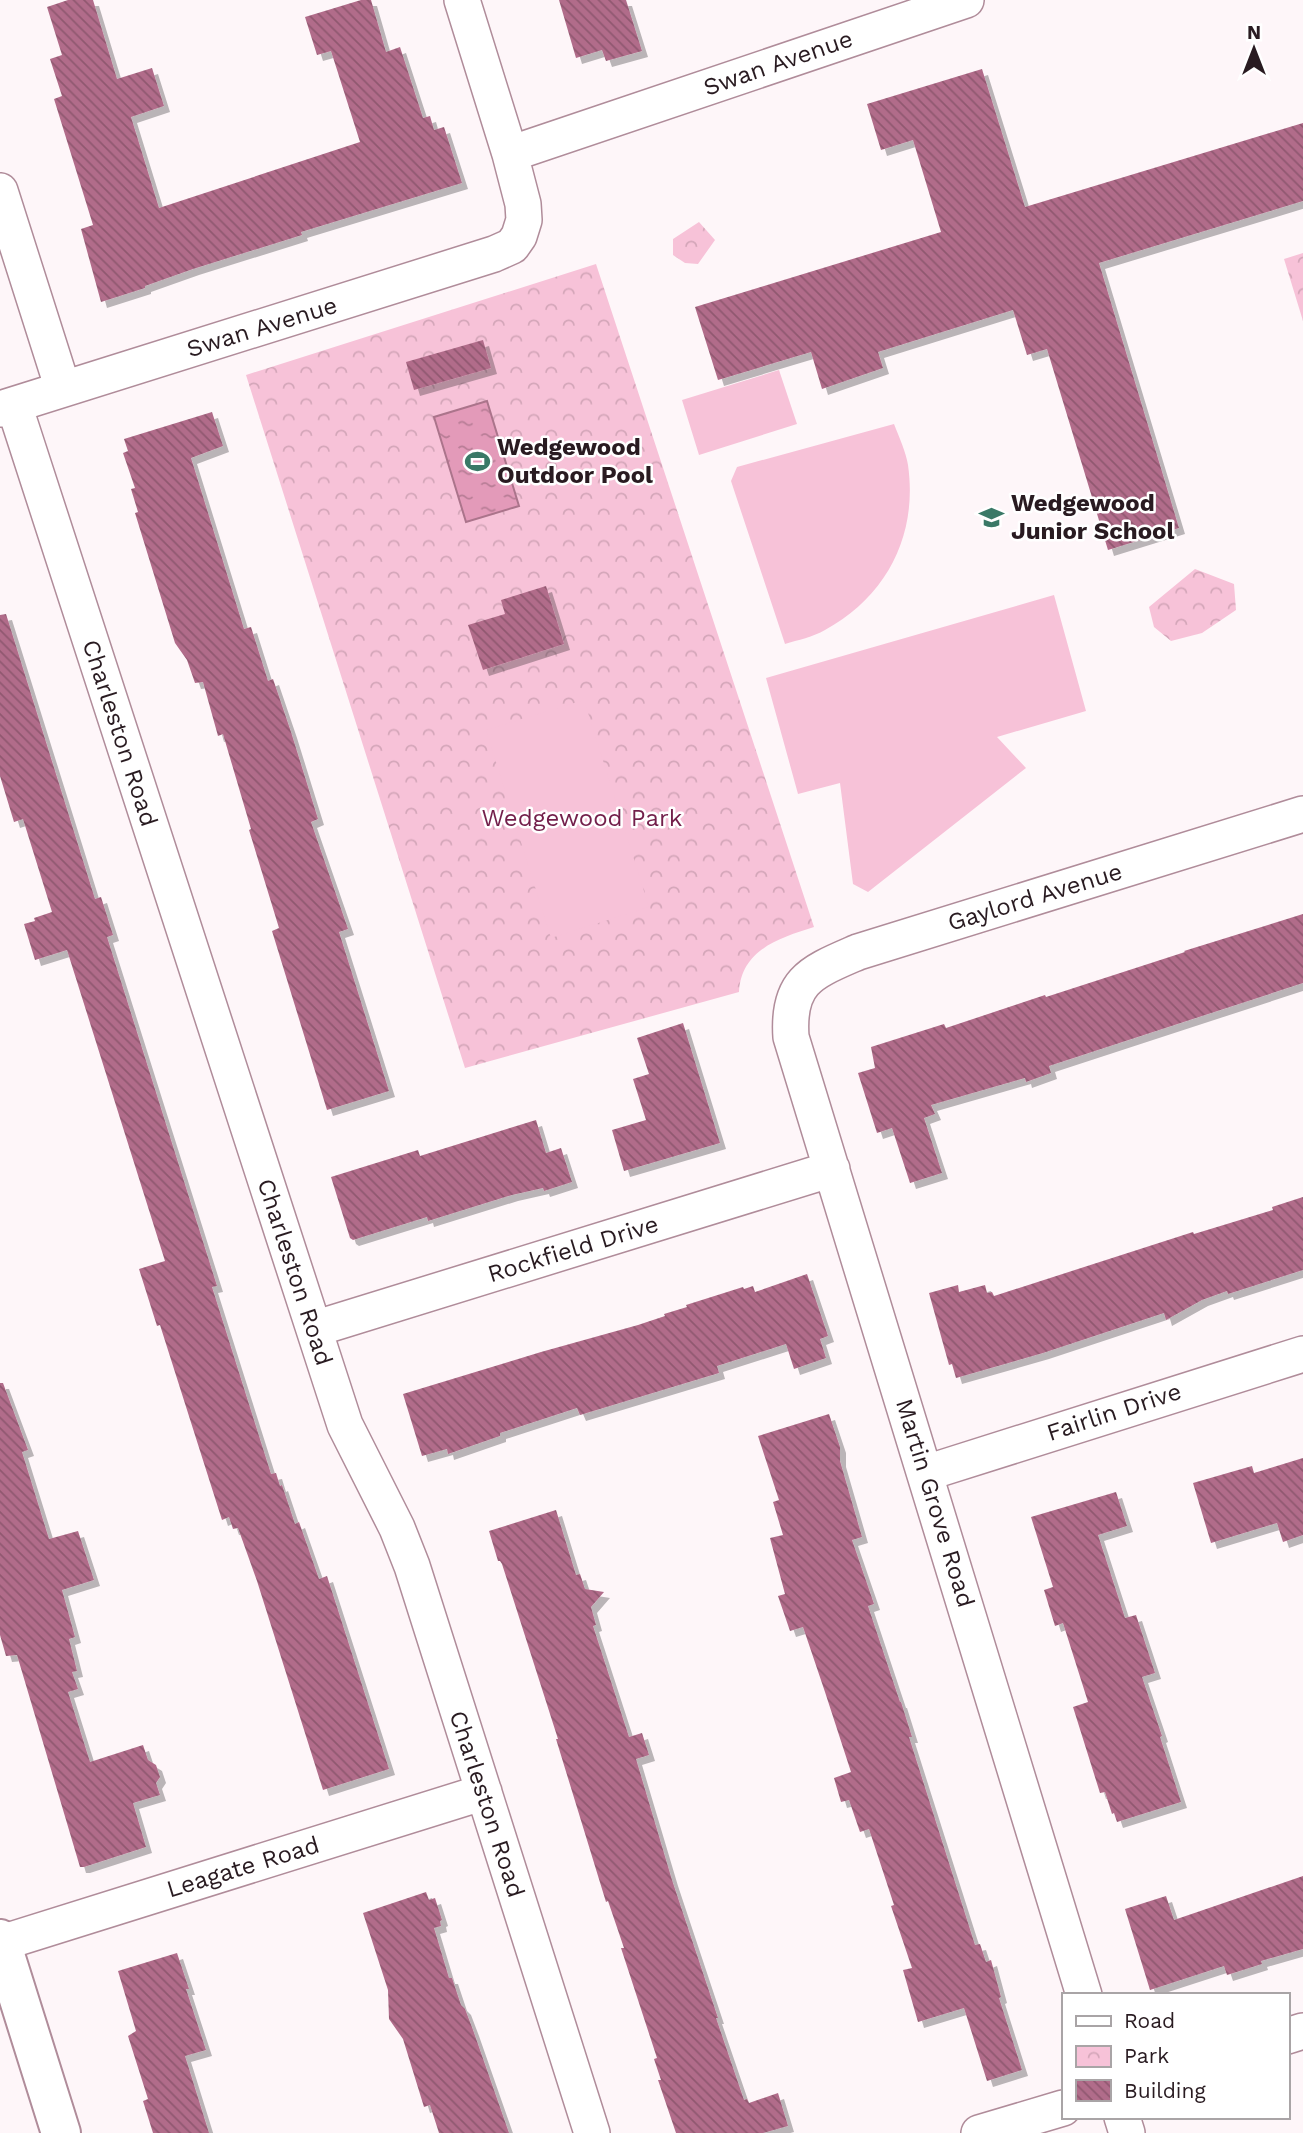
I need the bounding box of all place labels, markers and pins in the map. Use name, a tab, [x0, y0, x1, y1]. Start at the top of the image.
place label: Wedgewood Outdoor Pool	[497, 433, 653, 489]
sports icon: Wedgewood Outdoor Pool	[463, 447, 491, 475]
place label: Wedgewood Junior School	[1011, 489, 1174, 545]
school or university icon: Wedgewood Junior School	[977, 503, 1005, 531]

